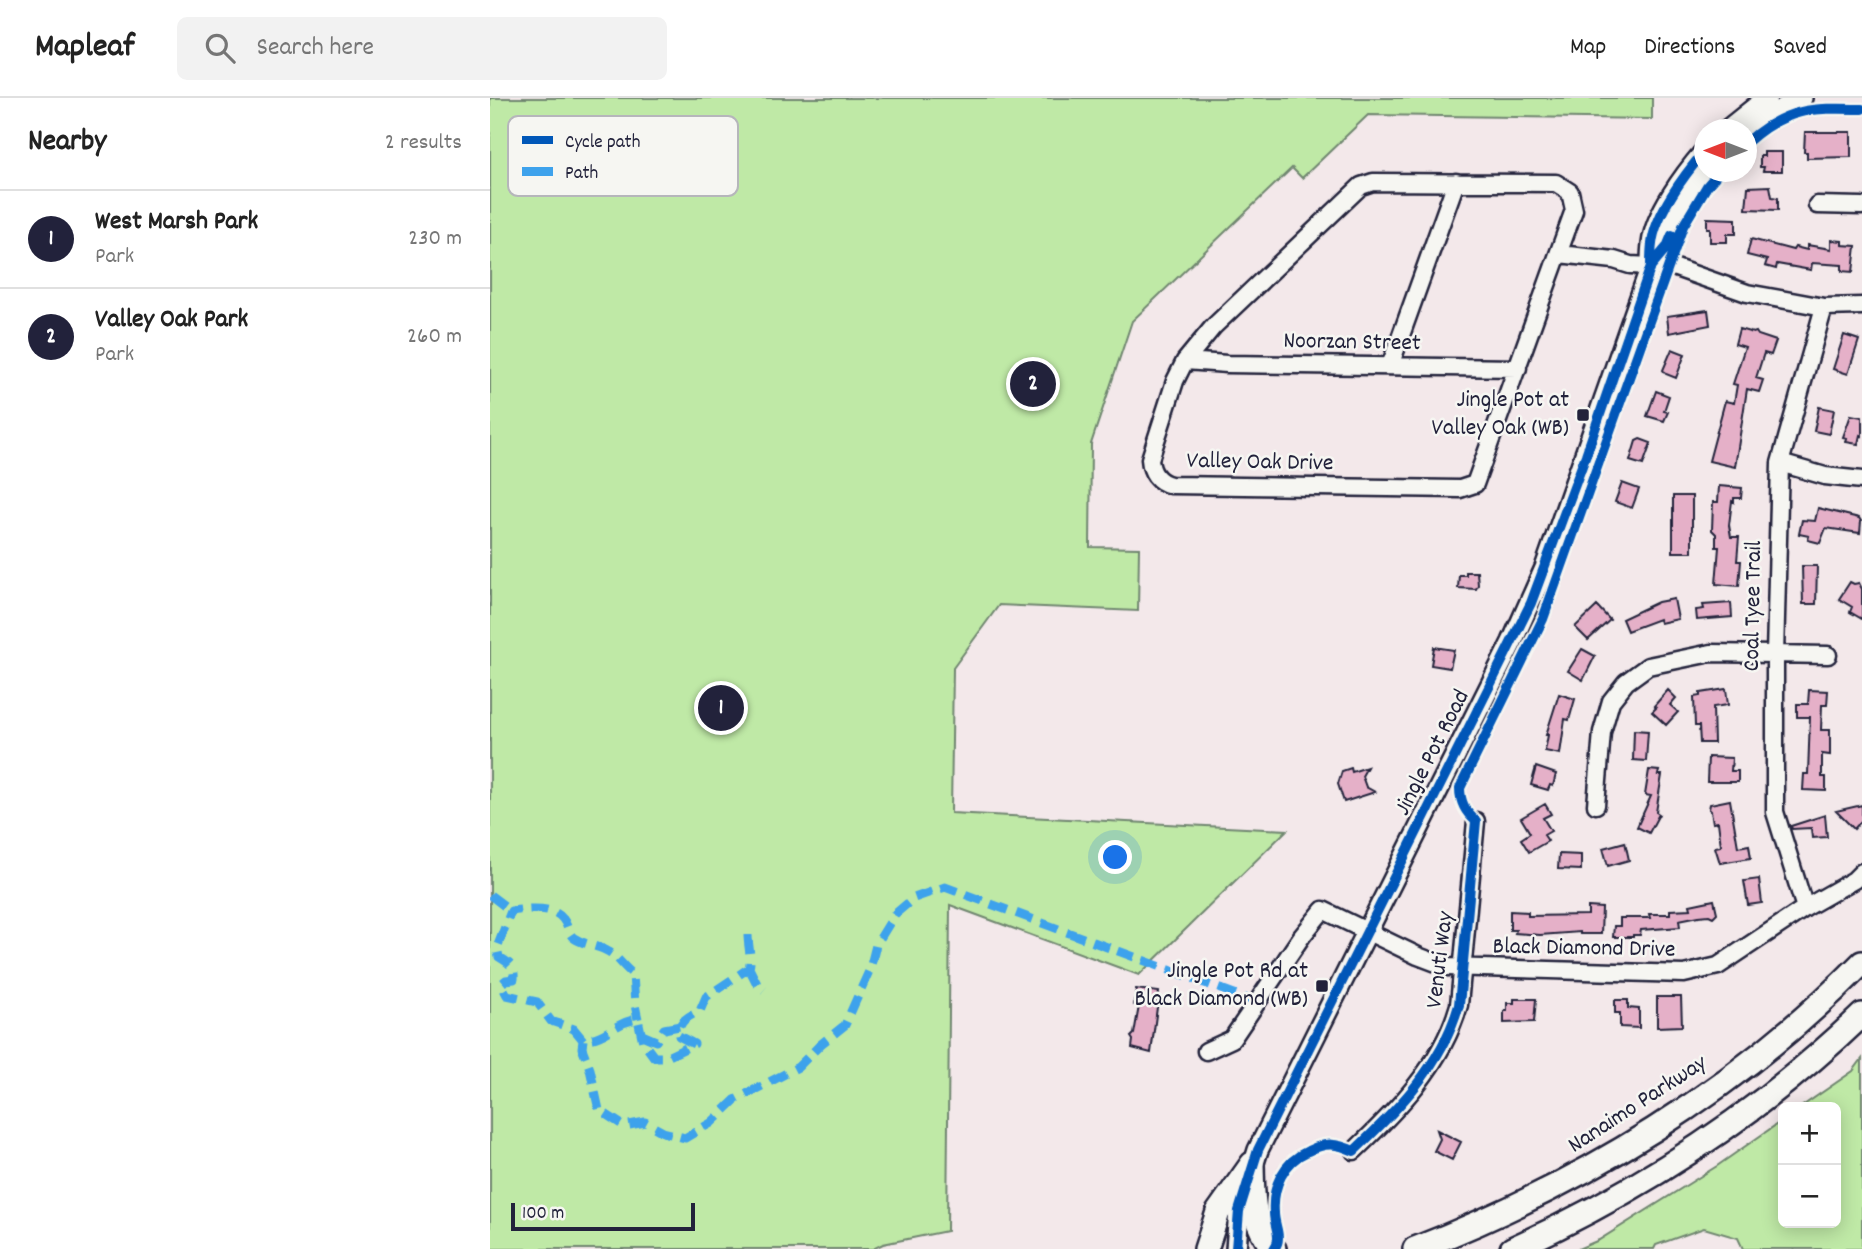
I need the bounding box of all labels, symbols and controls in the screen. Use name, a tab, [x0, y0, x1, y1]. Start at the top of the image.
search box	[177, 17, 667, 80]
text: Mapleaf	[35, 25, 135, 72]
icon: search	[201, 29, 239, 67]
text: Search here	[257, 30, 374, 67]
text: Map	[1570, 31, 1606, 65]
text: Directions	[1644, 31, 1735, 65]
text: Saved	[1773, 31, 1827, 65]
legend	[508, 116, 738, 196]
north arrow	[1694, 119, 1757, 182]
text: Nearby	[28, 122, 106, 165]
text: 2 results	[385, 127, 462, 160]
text: Cycle path	[565, 130, 640, 157]
text: Path	[565, 161, 598, 188]
text: West Marsh Park	[95, 204, 258, 241]
text: 1	[48, 223, 54, 256]
text: 230 m	[408, 223, 462, 256]
text: Park	[95, 241, 134, 274]
text: Valley Oak Park	[95, 302, 248, 339]
text: 2	[46, 321, 56, 354]
text: 260 m	[407, 321, 462, 354]
street label: Noorzan Street	[1283, 325, 1421, 361]
text: Park	[95, 339, 134, 372]
pin: 2	[1010, 358, 1056, 410]
place label: Jingle Pot at Valley Oak (WB)	[1431, 384, 1569, 446]
marker: Jingle Pot at Valley Oak (WB)	[1575, 407, 1591, 423]
street label: Valley Oak Drive	[1186, 445, 1334, 481]
street label: Coal Tyee Trail	[1736, 540, 1772, 672]
pin: 1	[698, 682, 744, 734]
street label: Jingle Pot Road	[1387, 684, 1479, 822]
your location	[1098, 840, 1132, 874]
street label: Venuti Way	[1418, 909, 1464, 1010]
street label: Black Diamond Drive	[1492, 930, 1676, 968]
place label: Jingle Pot Rd at Black Diamond (WB)	[1134, 955, 1308, 1017]
marker: Jingle Pot Rd at Black Diamond (WB)	[1314, 978, 1330, 994]
street label: Nanaimo Parkway	[1562, 1047, 1715, 1163]
map controls	[1778, 1102, 1841, 1228]
button: +	[1778, 1102, 1841, 1165]
button: −	[1778, 1165, 1841, 1228]
scale bar	[511, 1200, 695, 1232]
text: 100 m	[522, 1201, 564, 1228]

